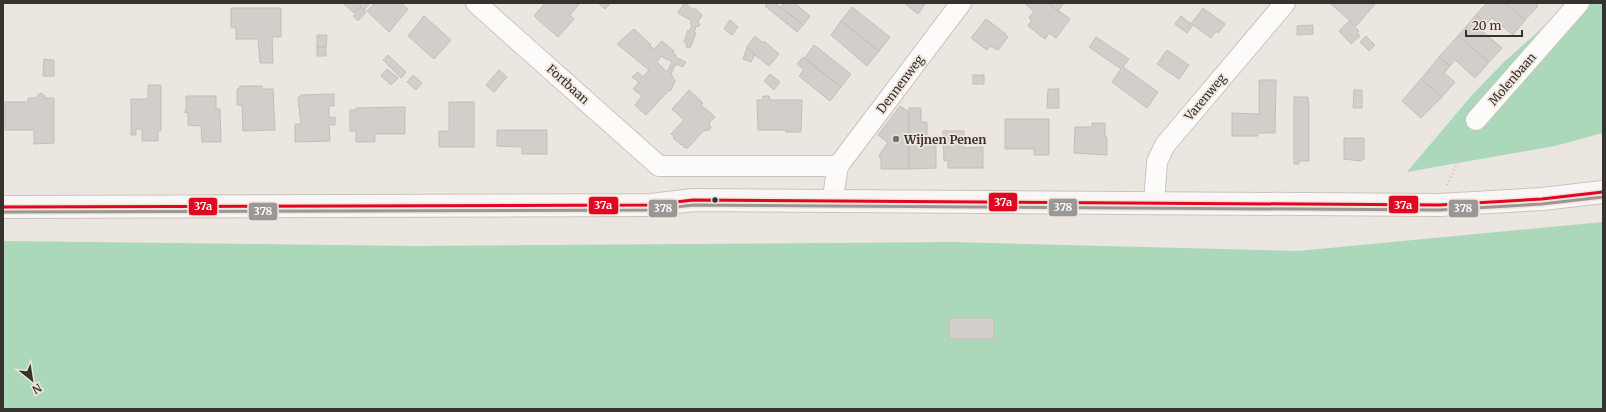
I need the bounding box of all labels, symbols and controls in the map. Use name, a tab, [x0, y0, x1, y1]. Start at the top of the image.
scale bar	[1466, 12, 1522, 38]
text: 20 m	[1472, 18, 1501, 33]
street label: Molenbaan	[1485, 50, 1539, 108]
street label: Dennenweg	[873, 51, 927, 116]
street label: Fortbaan	[544, 61, 592, 107]
street label: Varenweg	[1180, 70, 1229, 124]
place label: Wijnen Penen	[903, 132, 986, 147]
marker: Wijnen Penen	[891, 134, 901, 144]
line badge: 37a	[988, 192, 1018, 212]
unlabelled marker	[710, 195, 720, 205]
text: 37a	[994, 195, 1012, 209]
line badge: 37a	[1388, 195, 1419, 214]
line badge: 37a	[588, 196, 619, 215]
line badge: 37a	[188, 197, 218, 216]
text: 37a	[594, 198, 612, 212]
line badge: 378	[1048, 198, 1078, 217]
text: 37a	[1394, 198, 1412, 212]
text: 37a	[194, 199, 212, 213]
line badge: 378	[648, 199, 678, 218]
line badge: 378	[1448, 199, 1479, 218]
text: 378	[1054, 200, 1073, 214]
text: 378	[654, 201, 673, 215]
text: 378	[1454, 201, 1473, 215]
line badge: 378	[248, 202, 278, 221]
text: 378	[254, 204, 273, 218]
north arrow	[12, 360, 52, 400]
text: N	[29, 380, 44, 397]

